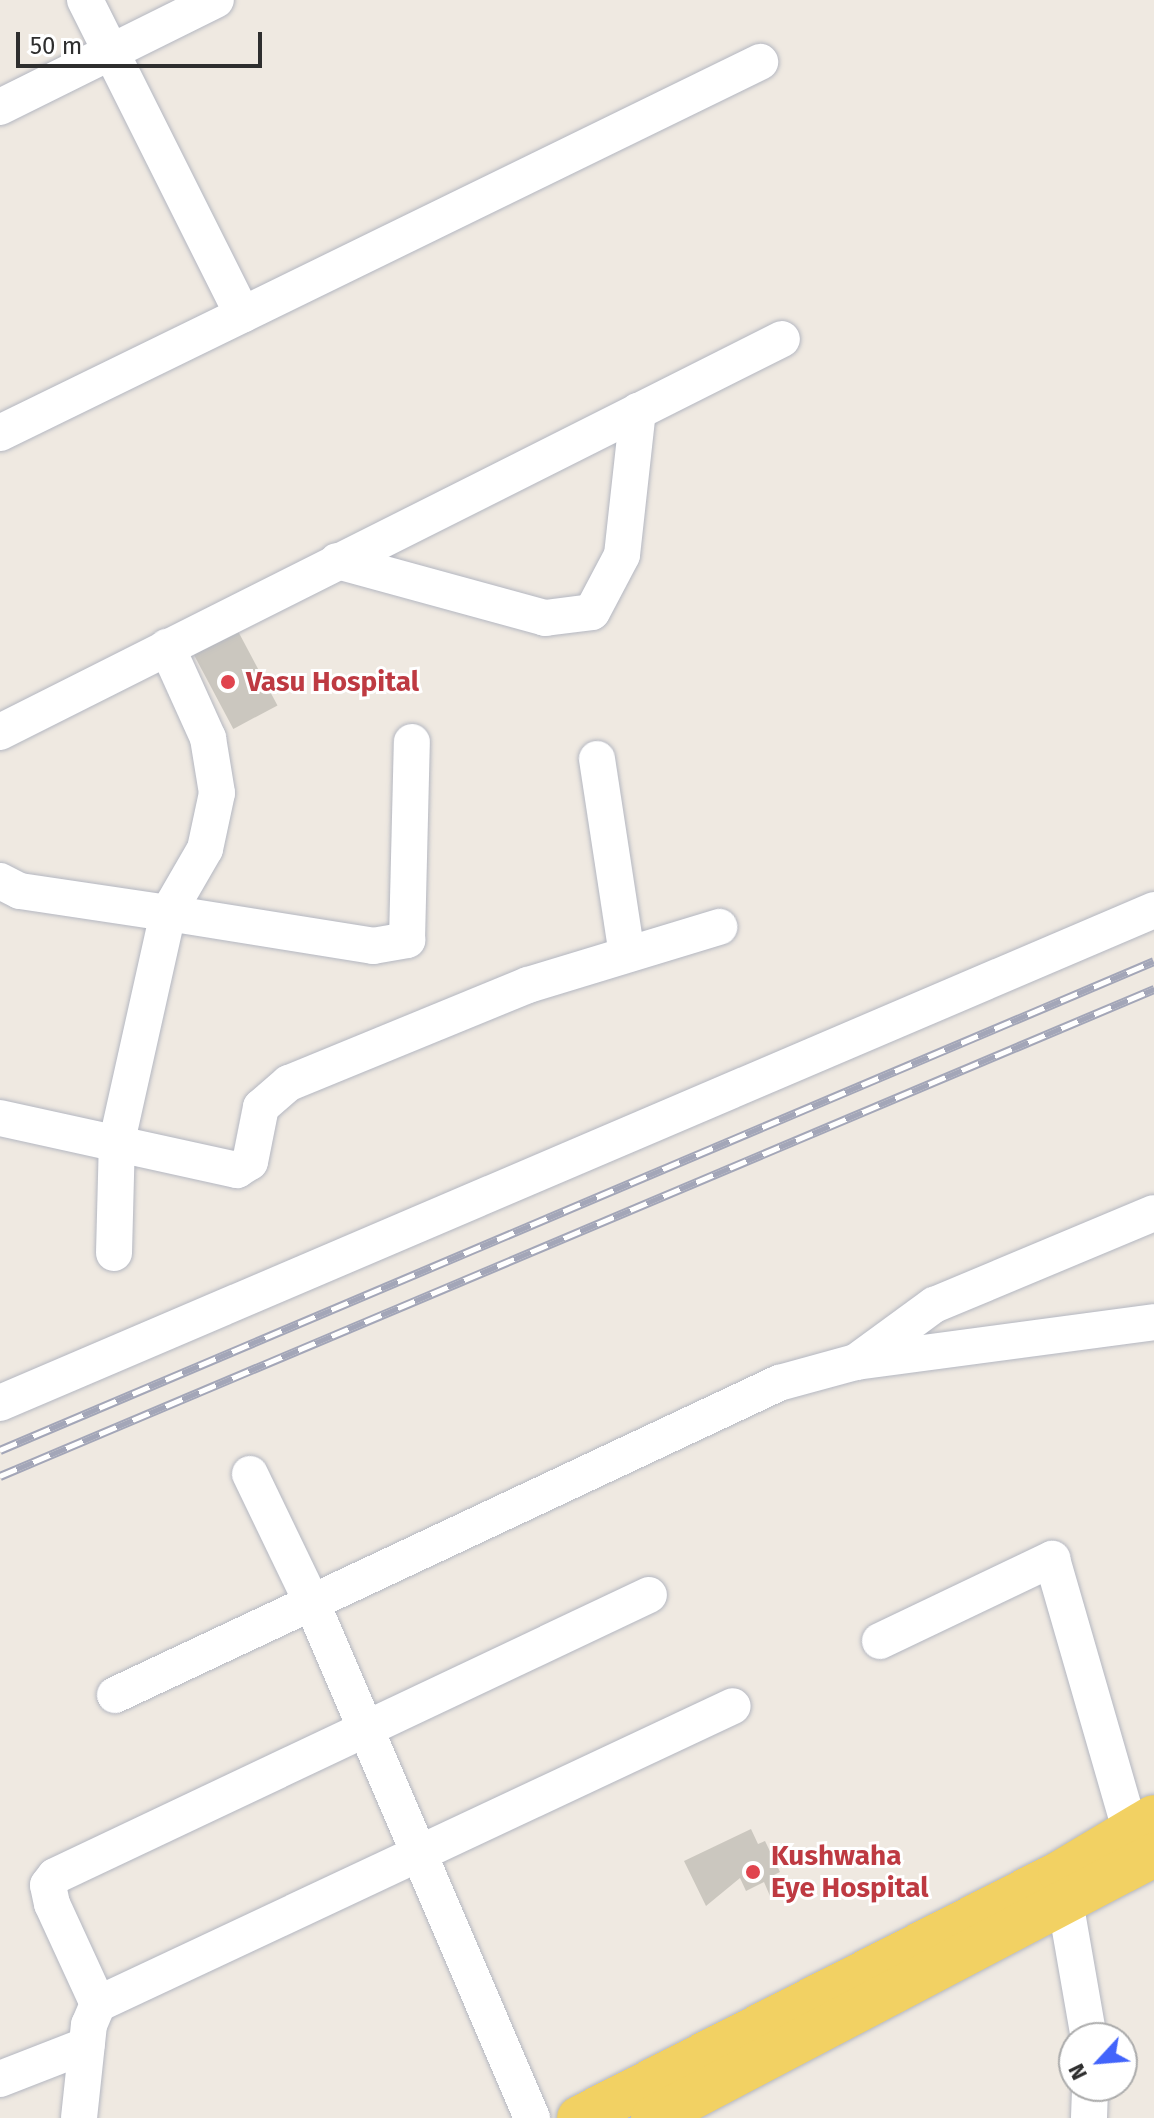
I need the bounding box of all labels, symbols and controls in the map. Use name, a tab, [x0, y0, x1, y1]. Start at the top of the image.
scale bar	[20, 16, 266, 66]
text: 50 m	[30, 32, 82, 60]
place label: Vasu Hospital	[246, 665, 419, 699]
marker: Vasu Hospital	[217, 671, 239, 693]
place label: Kushwaha Eye Hospital	[771, 1839, 929, 1905]
marker: Kushwaha Eye Hospital	[742, 1861, 764, 1883]
north arrow	[1058, 2022, 1138, 2102]
text: N	[1062, 2059, 1093, 2084]

